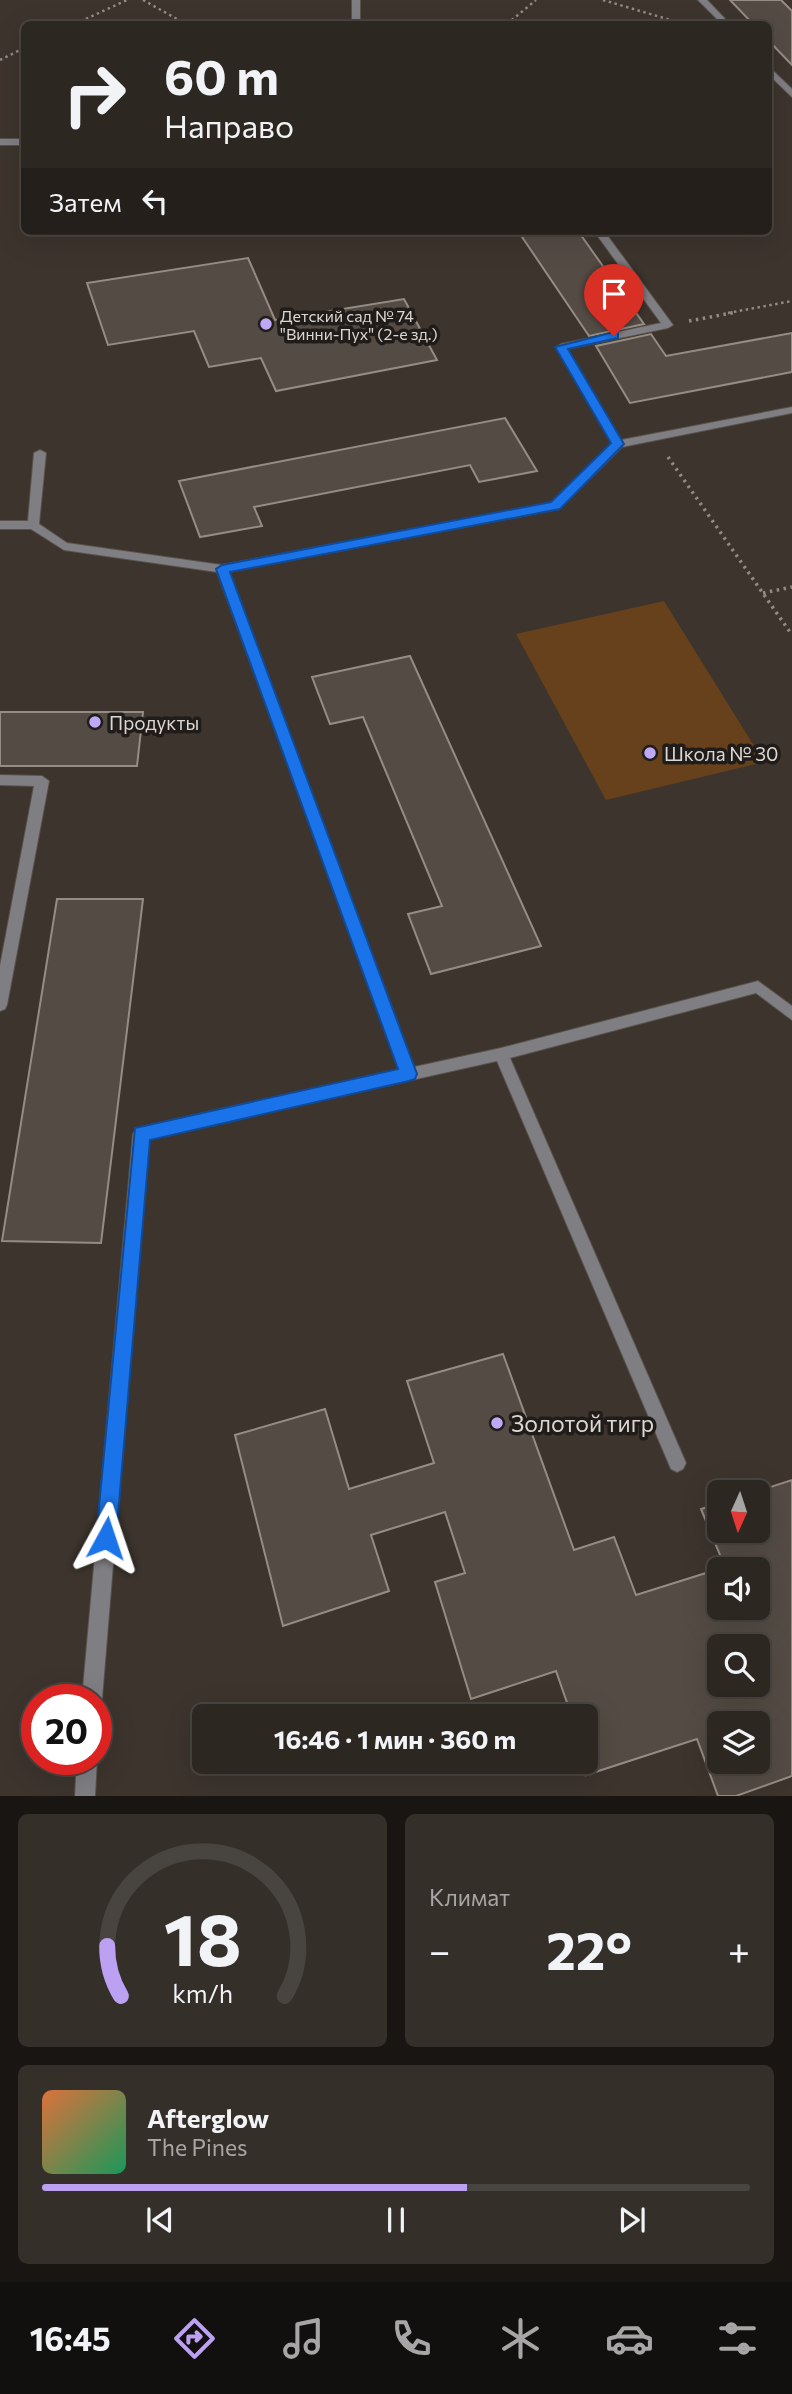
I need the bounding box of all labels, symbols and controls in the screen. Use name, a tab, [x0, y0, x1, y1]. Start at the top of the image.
text: 60 m	[164, 45, 279, 105]
icon: right	[49, 49, 140, 140]
text: Направо	[164, 105, 294, 145]
icon: left	[136, 182, 174, 220]
text: Затем	[49, 186, 122, 217]
pin	[584, 264, 644, 336]
icon: arrive	[595, 275, 633, 313]
place label: Детский сад № 74 "Винни-Пух" (2-е зд.)	[280, 306, 438, 343]
marker: Детский сад № 74 "Винни-Пух" (2-е зд.)	[258, 316, 274, 332]
place label: Продукты	[109, 711, 199, 734]
marker: Продукты	[87, 714, 103, 730]
place label: Школа № 30	[664, 742, 778, 765]
marker: Школа № 30	[642, 745, 658, 761]
place label: Золотой тигр	[511, 1409, 654, 1437]
marker: Золотой тигр	[489, 1415, 505, 1431]
north arrow	[707, 1480, 770, 1544]
map controls	[707, 1480, 770, 1774]
position arrow	[69, 1501, 143, 1575]
button: sound	[707, 1557, 770, 1620]
button: search	[707, 1634, 770, 1697]
speed limit sign: 20	[21, 1684, 112, 1775]
button: layers	[707, 1711, 770, 1774]
text: 16:46 · 1 мин · 360 m	[274, 1723, 516, 1754]
text: Климат	[429, 1883, 510, 1911]
text: 18	[164, 1893, 241, 1982]
text: 22°	[546, 1917, 632, 1981]
text: −	[429, 1926, 451, 1973]
text: +	[728, 1926, 750, 1973]
text: km/h	[172, 1978, 233, 2008]
text: Afterglow	[147, 2102, 269, 2133]
text: The Pines	[147, 2133, 248, 2161]
icon: previous	[141, 2201, 179, 2239]
icon: pause	[377, 2201, 415, 2239]
icon: next	[613, 2201, 651, 2239]
icon: directions	[170, 2314, 219, 2363]
icon: music	[279, 2314, 328, 2363]
icon: phone	[387, 2314, 436, 2363]
icon: climate	[496, 2314, 545, 2363]
icon: car	[605, 2314, 654, 2363]
icon: filters	[713, 2314, 762, 2363]
text: 16:45	[30, 2318, 111, 2358]

